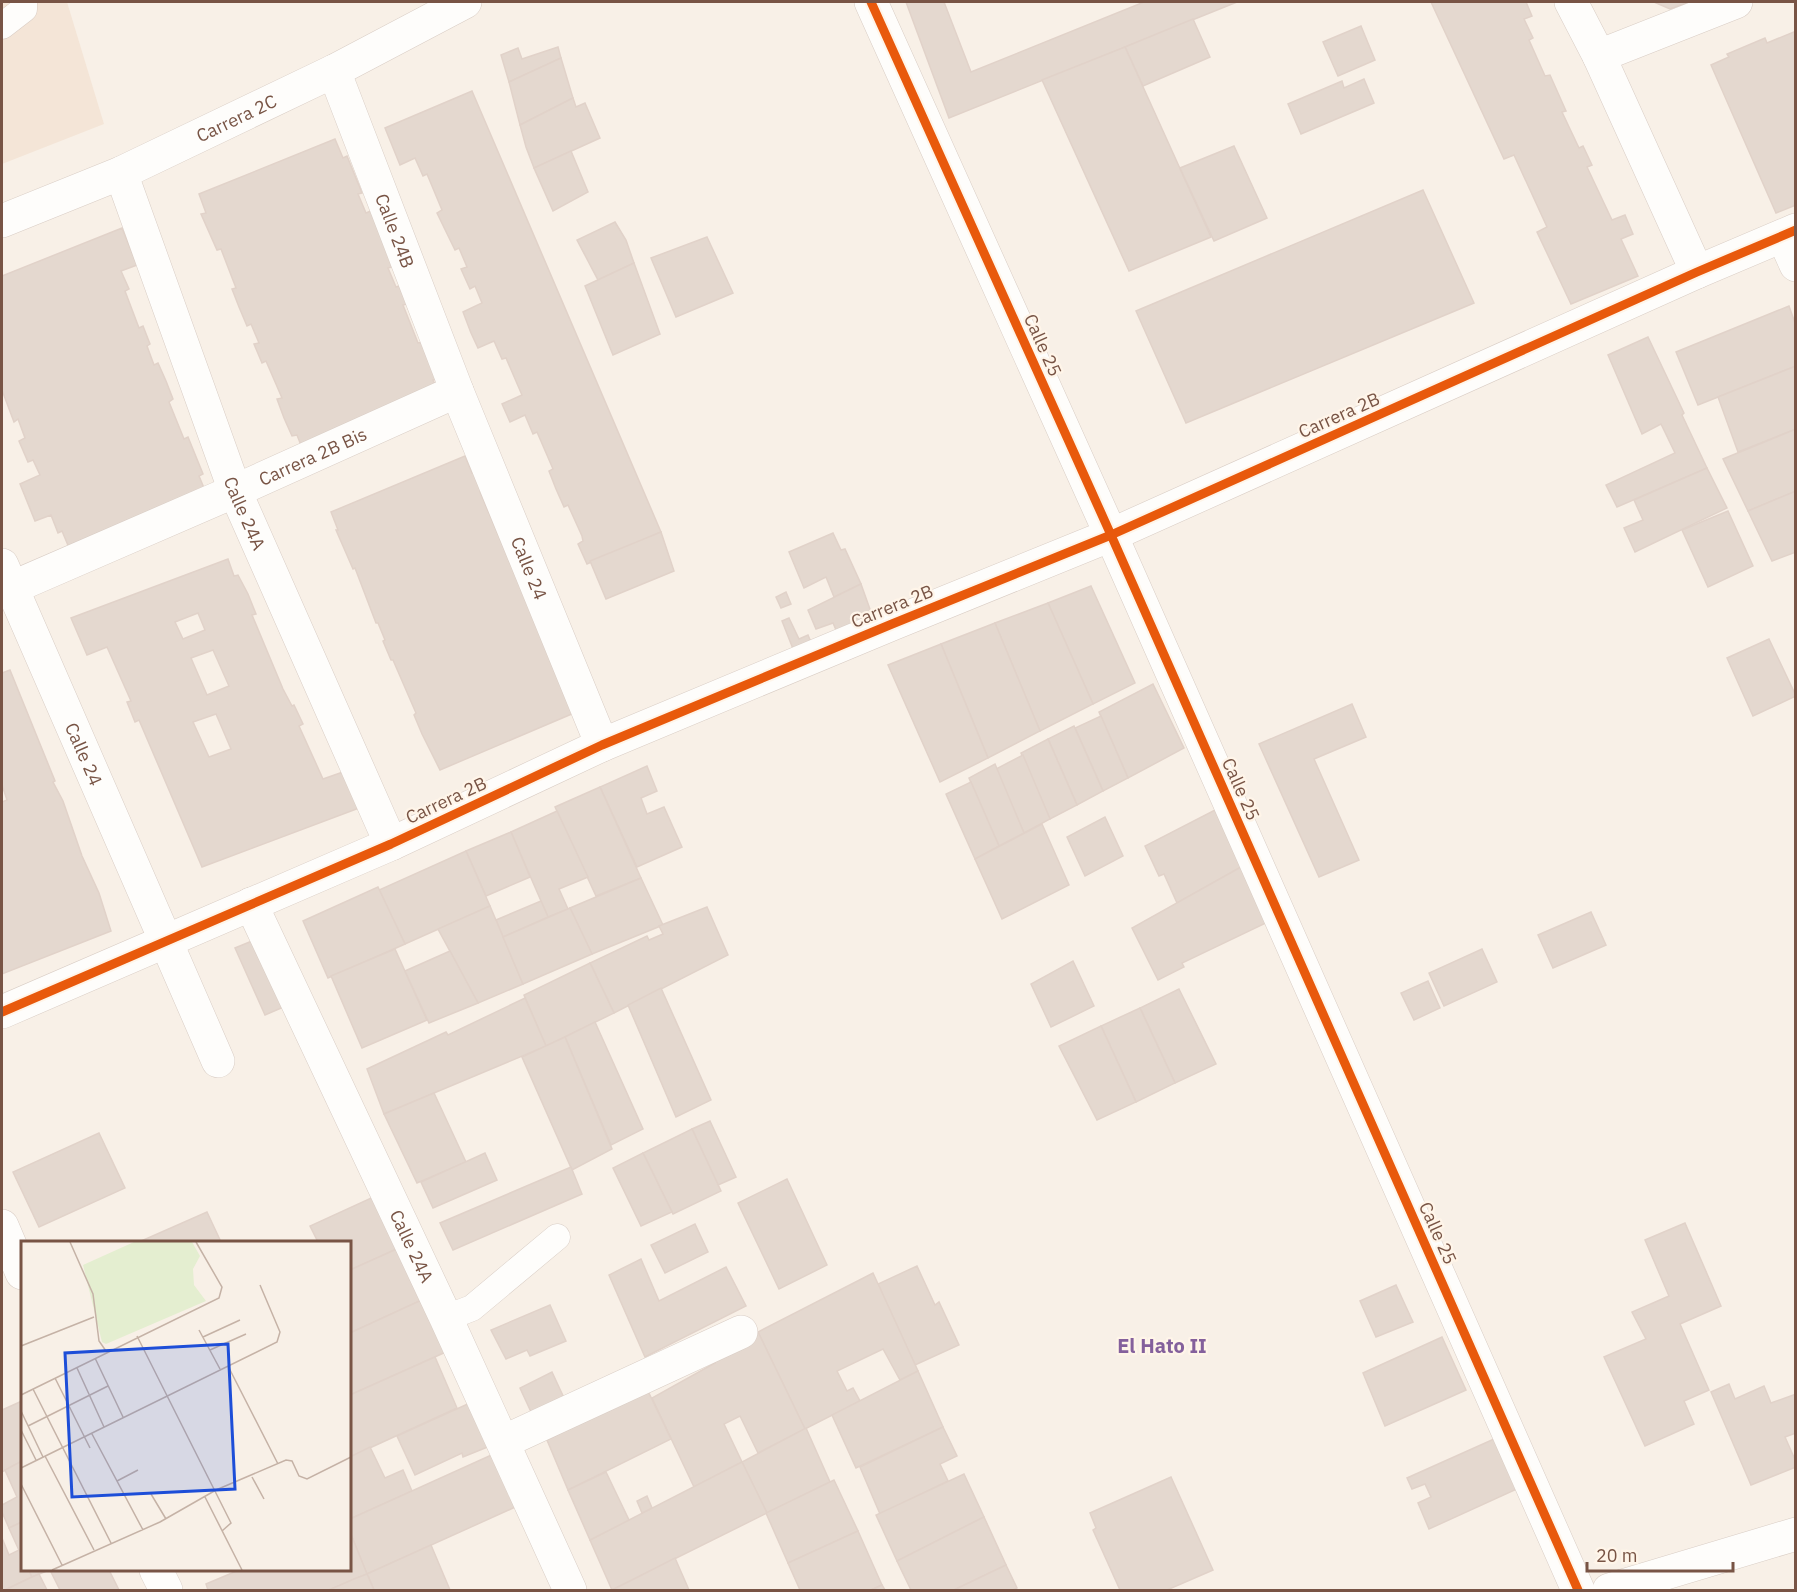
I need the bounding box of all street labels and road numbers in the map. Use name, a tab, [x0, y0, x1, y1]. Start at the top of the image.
street label: Carrera 2C	[192, 89, 280, 147]
street label: Calle 24B	[371, 190, 420, 271]
street label: Calle 25	[1019, 310, 1067, 380]
street label: Carrera 2B	[1295, 387, 1383, 443]
street label: Carrera 2B Bis	[255, 422, 370, 490]
street label: Calle 24A	[219, 473, 271, 554]
street label: Calle 24	[506, 533, 553, 603]
street label: Carrera 2B	[847, 579, 937, 633]
street label: Calle 24	[60, 719, 108, 789]
street label: Calle 25	[1217, 754, 1265, 824]
street label: Carrera 2B	[402, 771, 490, 829]
street label: Calle 25	[1414, 1198, 1462, 1268]
street label: Calle 24A	[385, 1206, 439, 1286]

